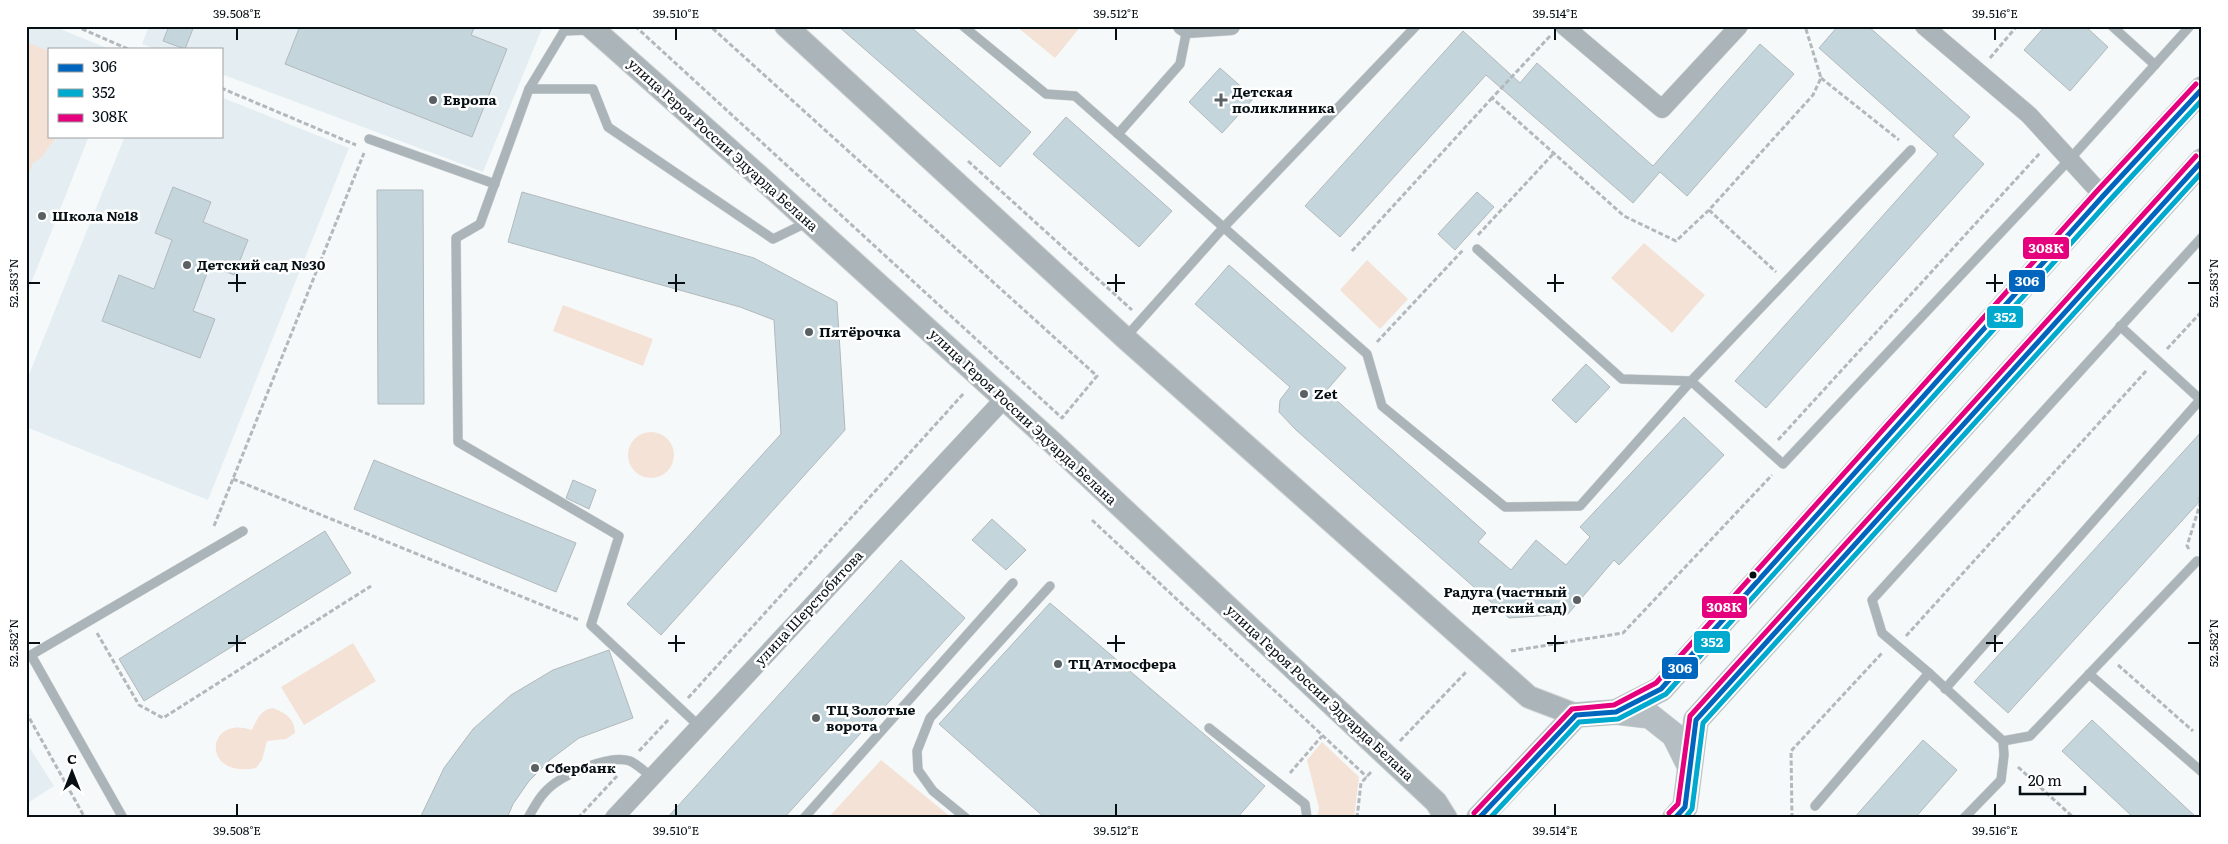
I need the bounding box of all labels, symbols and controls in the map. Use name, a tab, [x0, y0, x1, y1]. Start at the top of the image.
text: 39.508°E	[213, 4, 261, 22]
text: 39.510°E	[653, 4, 699, 22]
text: 39.512°E	[1093, 4, 1139, 22]
text: 39.514°E	[1532, 4, 1578, 22]
text: 39.516°E	[1972, 4, 2018, 22]
legend	[48, 48, 222, 138]
street label: улица Героя России Эдуарда Белана	[624, 53, 824, 236]
text: 306	[92, 54, 117, 77]
text: 352	[92, 80, 116, 103]
place label: Детская поликлиника	[1232, 81, 1336, 117]
place label: Европа	[443, 89, 498, 109]
marker: Детская поликлиника	[1214, 93, 1228, 107]
marker: Европа	[427, 94, 439, 106]
text: 308К	[92, 104, 128, 127]
place label: Школа №18	[52, 205, 138, 225]
marker: Школа №18	[36, 210, 48, 222]
line badge: 308К	[2022, 236, 2070, 260]
text: 308К	[2028, 237, 2064, 257]
place label: Детский сад №30	[197, 254, 326, 274]
text: 52.583°N	[4, 258, 22, 308]
text: 52.583°N	[2204, 258, 2222, 308]
marker: Детский сад №30	[181, 259, 193, 271]
line badge: 306	[2008, 269, 2046, 293]
text: 306	[2015, 270, 2039, 290]
line badge: 352	[1986, 305, 2024, 329]
text: 352	[1994, 306, 2017, 326]
place label: Пятёрочка	[819, 321, 902, 341]
street label: улица Героя России Эдуарда Белана	[925, 324, 1122, 509]
marker: Пятёрочка	[803, 326, 815, 338]
place label: Zet	[1314, 383, 1338, 403]
marker: Zet	[1298, 388, 1310, 400]
street label: улица Шерстобитова	[750, 545, 867, 669]
unlabelled marker	[1748, 570, 1758, 580]
place label: Радуга (частный детский сад)	[1443, 581, 1567, 617]
marker: Радуга (частный детский сад)	[1571, 594, 1583, 606]
line badge: 308К	[1701, 595, 1748, 619]
text: 308К	[1706, 596, 1742, 616]
street label: улица Героя России Эдуарда Белана	[1222, 600, 1419, 785]
text: 52.582°N	[4, 619, 22, 667]
text: 52.582°N	[2204, 619, 2222, 667]
line badge: 352	[1693, 630, 1731, 654]
text: 352	[1701, 631, 1724, 651]
place label: ТЦ Атмосфера	[1068, 653, 1177, 673]
line badge: 306	[1661, 656, 1699, 680]
text: 306	[1668, 657, 1692, 677]
marker: ТЦ Атмосфера	[1052, 658, 1064, 670]
place label: ТЦ Золотые ворота	[826, 699, 916, 735]
marker: ТЦ Золотые ворота	[810, 712, 822, 724]
north arrow	[48, 746, 98, 796]
text: С	[67, 748, 77, 768]
place label: Сбербанк	[545, 757, 616, 777]
marker: Сбербанк	[529, 762, 541, 774]
scale bar	[2020, 764, 2086, 796]
text: 20 m	[2028, 768, 2062, 791]
text: 39.508°E	[213, 821, 261, 839]
text: 39.510°E	[653, 821, 699, 839]
text: 39.512°E	[1093, 821, 1139, 839]
text: 39.514°E	[1532, 821, 1578, 839]
text: 39.516°E	[1972, 821, 2018, 839]

